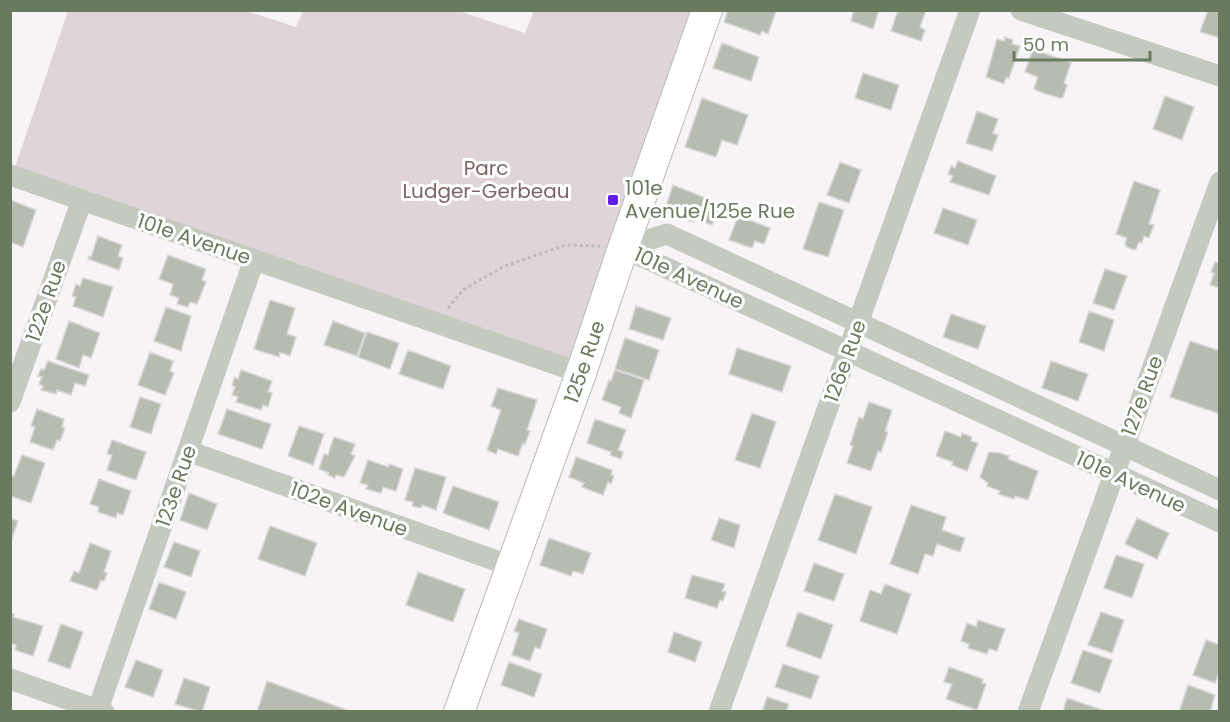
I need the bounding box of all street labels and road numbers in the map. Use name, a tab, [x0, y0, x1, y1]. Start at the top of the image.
street label: 101e Avenue	[134, 207, 254, 271]
street label: 101e Avenue	[630, 240, 748, 316]
street label: 122e Rue	[19, 256, 73, 346]
street label: 126e Rue	[817, 316, 873, 406]
street label: 125e Rue	[557, 317, 612, 407]
street label: 127e Rue	[1114, 352, 1170, 440]
street label: 123e Rue	[149, 441, 203, 531]
street label: 101e Avenue	[1072, 444, 1190, 520]
street label: 102e Avenue	[286, 475, 412, 543]

